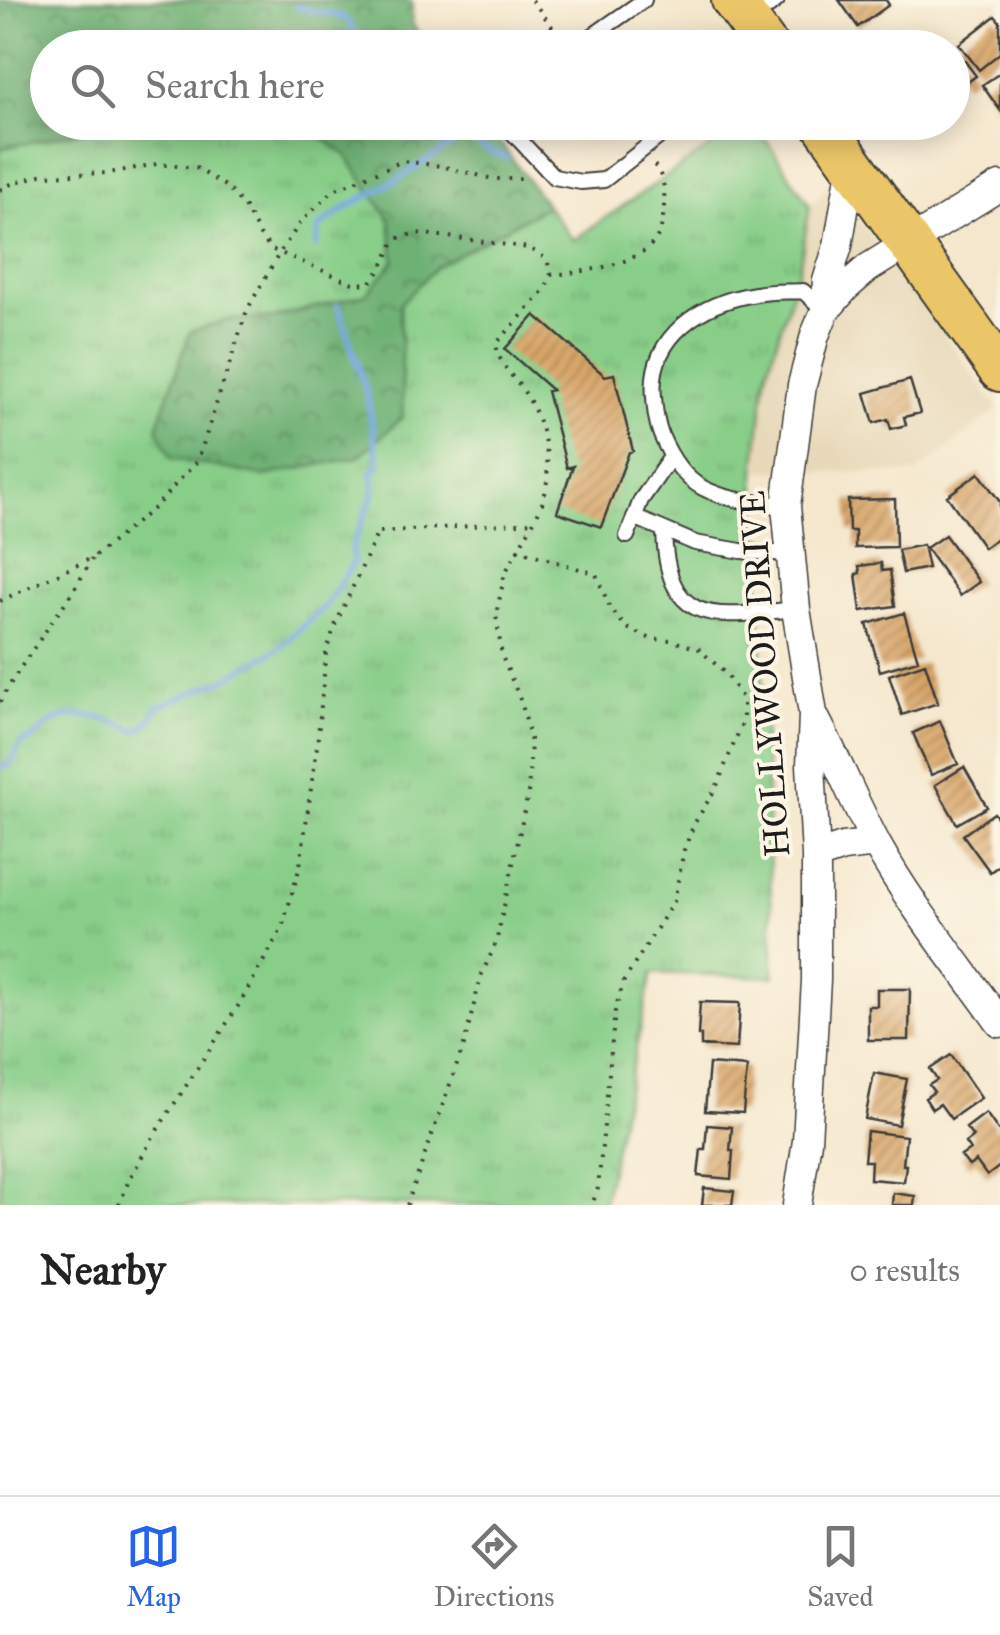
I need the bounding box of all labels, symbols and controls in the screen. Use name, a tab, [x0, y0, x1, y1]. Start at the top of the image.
search box	[30, 30, 970, 140]
icon: search	[65, 58, 120, 113]
text: Search here	[145, 62, 325, 108]
street label: HOLLYWOOD DRIVE	[731, 489, 799, 859]
text: Nearby	[40, 1244, 165, 1296]
text: 0 results	[849, 1251, 960, 1290]
tab: Map	[126, 1519, 181, 1614]
tab: Directions	[434, 1519, 555, 1614]
tab: Saved	[807, 1519, 874, 1614]

